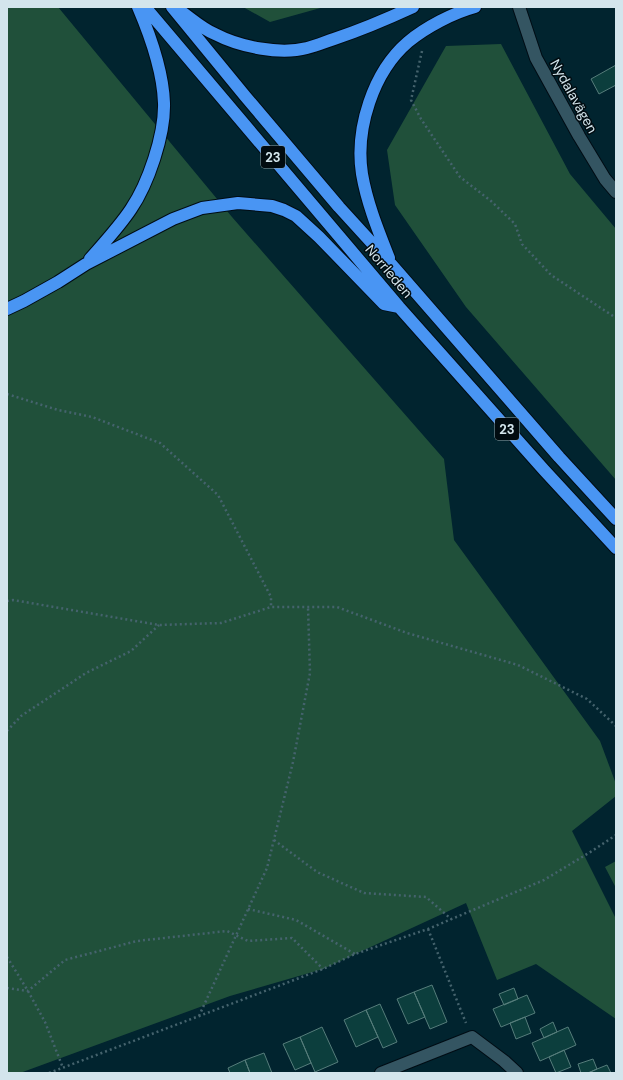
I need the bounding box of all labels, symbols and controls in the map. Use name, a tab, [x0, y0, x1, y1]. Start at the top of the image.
street label: Nydalavägen	[546, 56, 602, 136]
road number: 23	[261, 146, 285, 168]
street label: Norrleden	[361, 241, 417, 301]
road number: 23	[495, 418, 519, 440]

